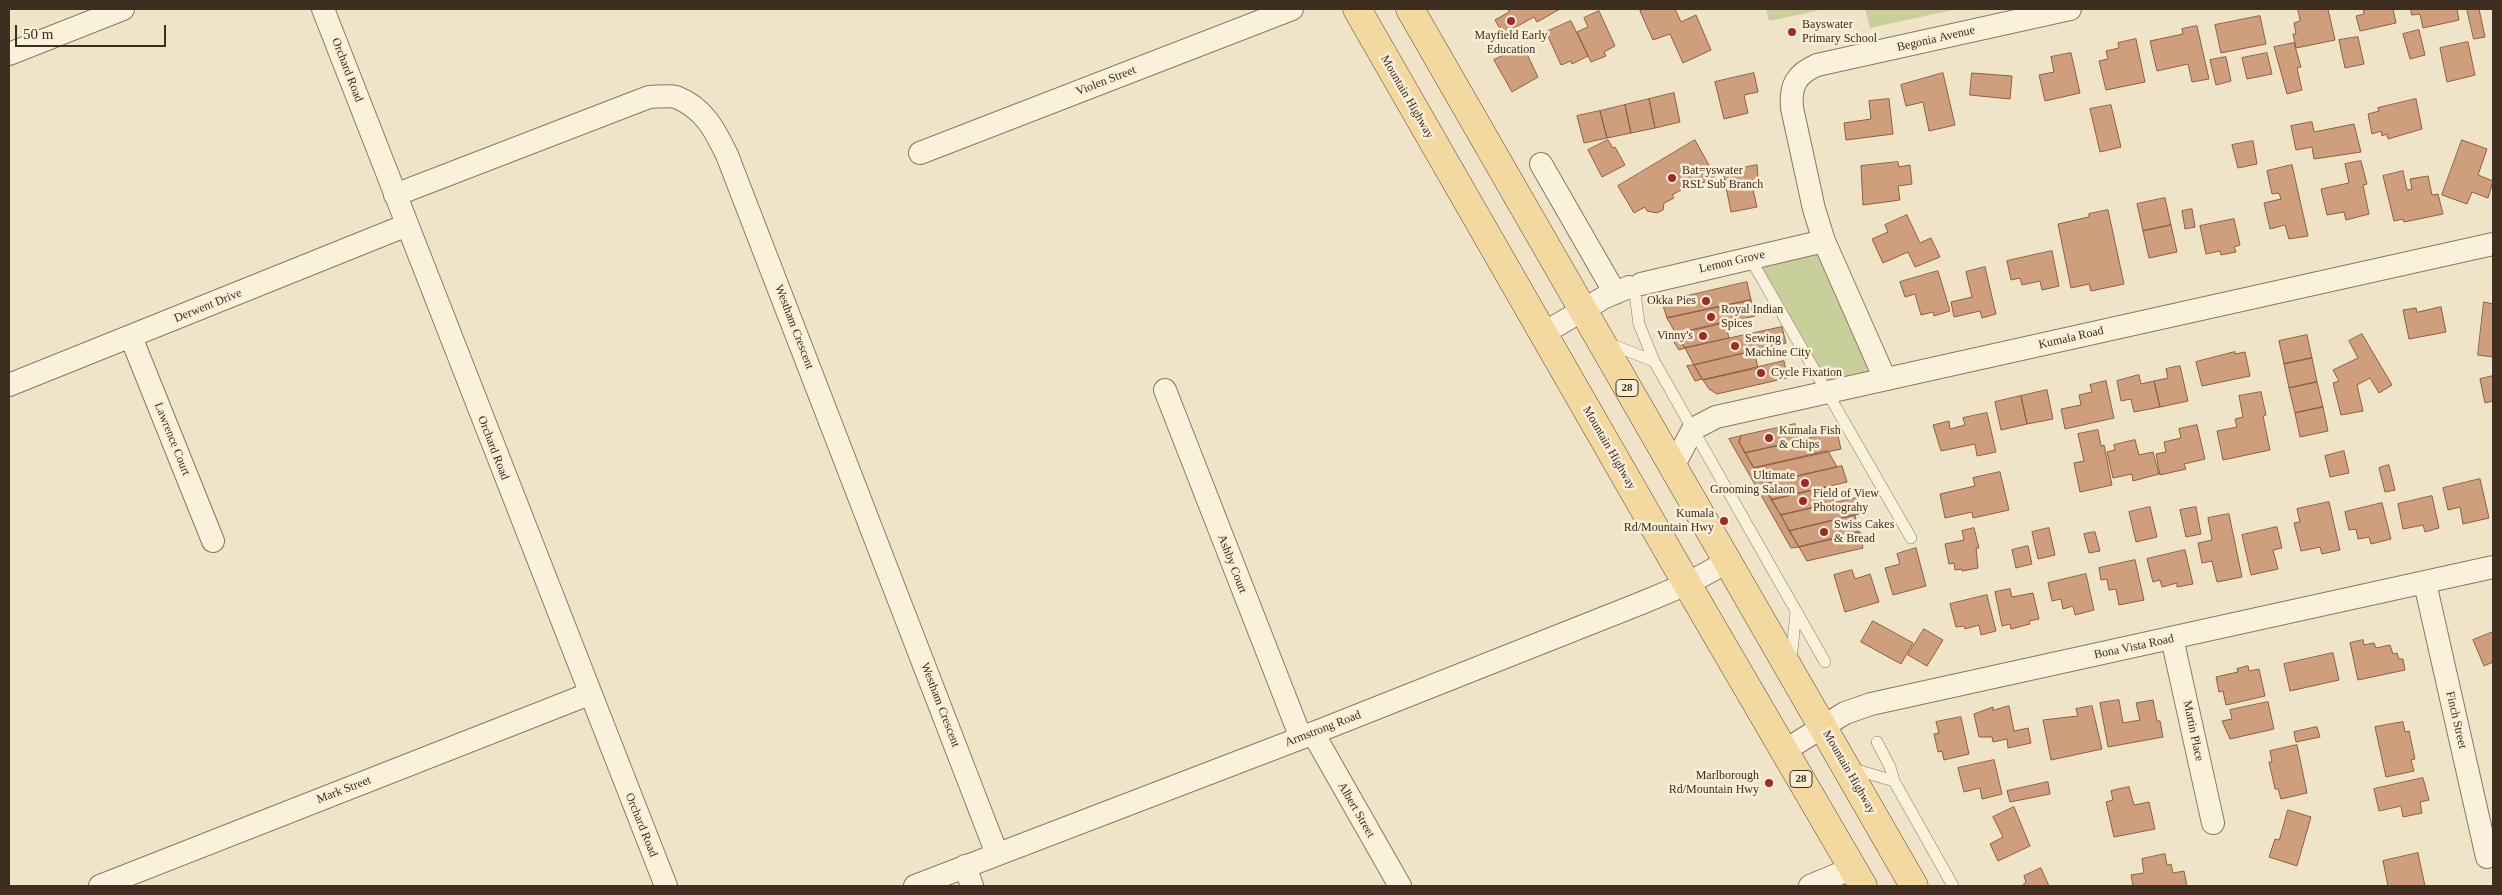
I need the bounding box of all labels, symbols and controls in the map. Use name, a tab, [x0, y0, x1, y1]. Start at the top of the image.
scale bar	[18, 15, 169, 47]
marker: Mayfield Early Education	[1505, 15, 1517, 27]
place label: Bayswater Primary School	[1802, 18, 1877, 46]
street label: Begonia Avenue	[1896, 23, 1976, 55]
text: 50 m	[23, 26, 53, 42]
marker: Bayswater Primary School	[1786, 26, 1798, 38]
place label: Mayfield Early Education	[1475, 29, 1547, 57]
street label: Orchard Road	[328, 36, 366, 104]
street label: Mountain Highway	[1377, 53, 1437, 141]
street label: Violen Street	[1074, 63, 1138, 99]
place label: Bat=yswater RSL Sub Branch	[1682, 164, 1763, 192]
marker: Bat=yswater RSL Sub Branch	[1666, 172, 1678, 184]
street label: Lemon Grove	[1698, 247, 1766, 277]
street label: Westham Crescent	[771, 283, 817, 371]
street label: Derwent Drive	[172, 286, 244, 326]
place label: Okka Pies	[1647, 294, 1696, 308]
marker: Okka Pies	[1700, 295, 1712, 307]
place label: Royal Indian Spices	[1721, 303, 1783, 331]
marker: Royal Indian Spices	[1705, 311, 1717, 323]
street label: Kumala Road	[2037, 324, 2105, 352]
place label: Vinny's	[1657, 329, 1693, 343]
marker: Vinny's	[1697, 330, 1709, 342]
place label: Sewing Machine City	[1745, 332, 1811, 360]
marker: Sewing Machine City	[1729, 340, 1741, 352]
place label: Cycle Fixation	[1771, 366, 1842, 380]
marker: Cycle Fixation	[1755, 367, 1767, 379]
road number: 28	[1616, 379, 1638, 396]
street label: Lawrence Court	[151, 400, 193, 478]
street label: Mountain Highway	[1579, 404, 1639, 492]
street label: Orchard Road	[474, 414, 512, 482]
place label: Kumala Fish & Chips	[1779, 424, 1841, 452]
marker: Kumala Fish & Chips	[1763, 432, 1775, 444]
place label: Ultimate Grooming Salaon	[1710, 469, 1795, 497]
marker: Ultimate Grooming Salaon	[1799, 477, 1811, 489]
place label: Field of View Photograhy	[1813, 487, 1879, 515]
marker: Field of View Photograhy	[1797, 495, 1809, 507]
place label: Kumala Rd/Mountain Hwy	[1624, 507, 1714, 535]
marker: Kumala Rd/Mountain Hwy	[1718, 515, 1730, 527]
place label: Swiss Cakes & Bread	[1834, 518, 1894, 546]
marker: Swiss Cakes & Bread	[1818, 526, 1830, 538]
street label: Ashby Court	[1214, 533, 1250, 595]
street label: Bona Vista Road	[2093, 632, 2175, 662]
street label: Westham Crescent	[917, 661, 963, 749]
street label: Finch Street	[2442, 690, 2470, 750]
street label: Martin Place	[2180, 699, 2206, 763]
street label: Armstrong Road	[1283, 708, 1363, 750]
street label: Mountain Highway	[1819, 728, 1879, 816]
place label: Marlborough Rd/Mountain Hwy	[1669, 769, 1759, 797]
road number: 28	[1790, 771, 1812, 788]
street label: Mark Street	[315, 773, 373, 807]
marker: Marlborough Rd/Mountain Hwy	[1763, 777, 1775, 789]
street label: Albert Street	[1334, 780, 1378, 840]
street label: Orchard Road	[622, 791, 660, 859]

